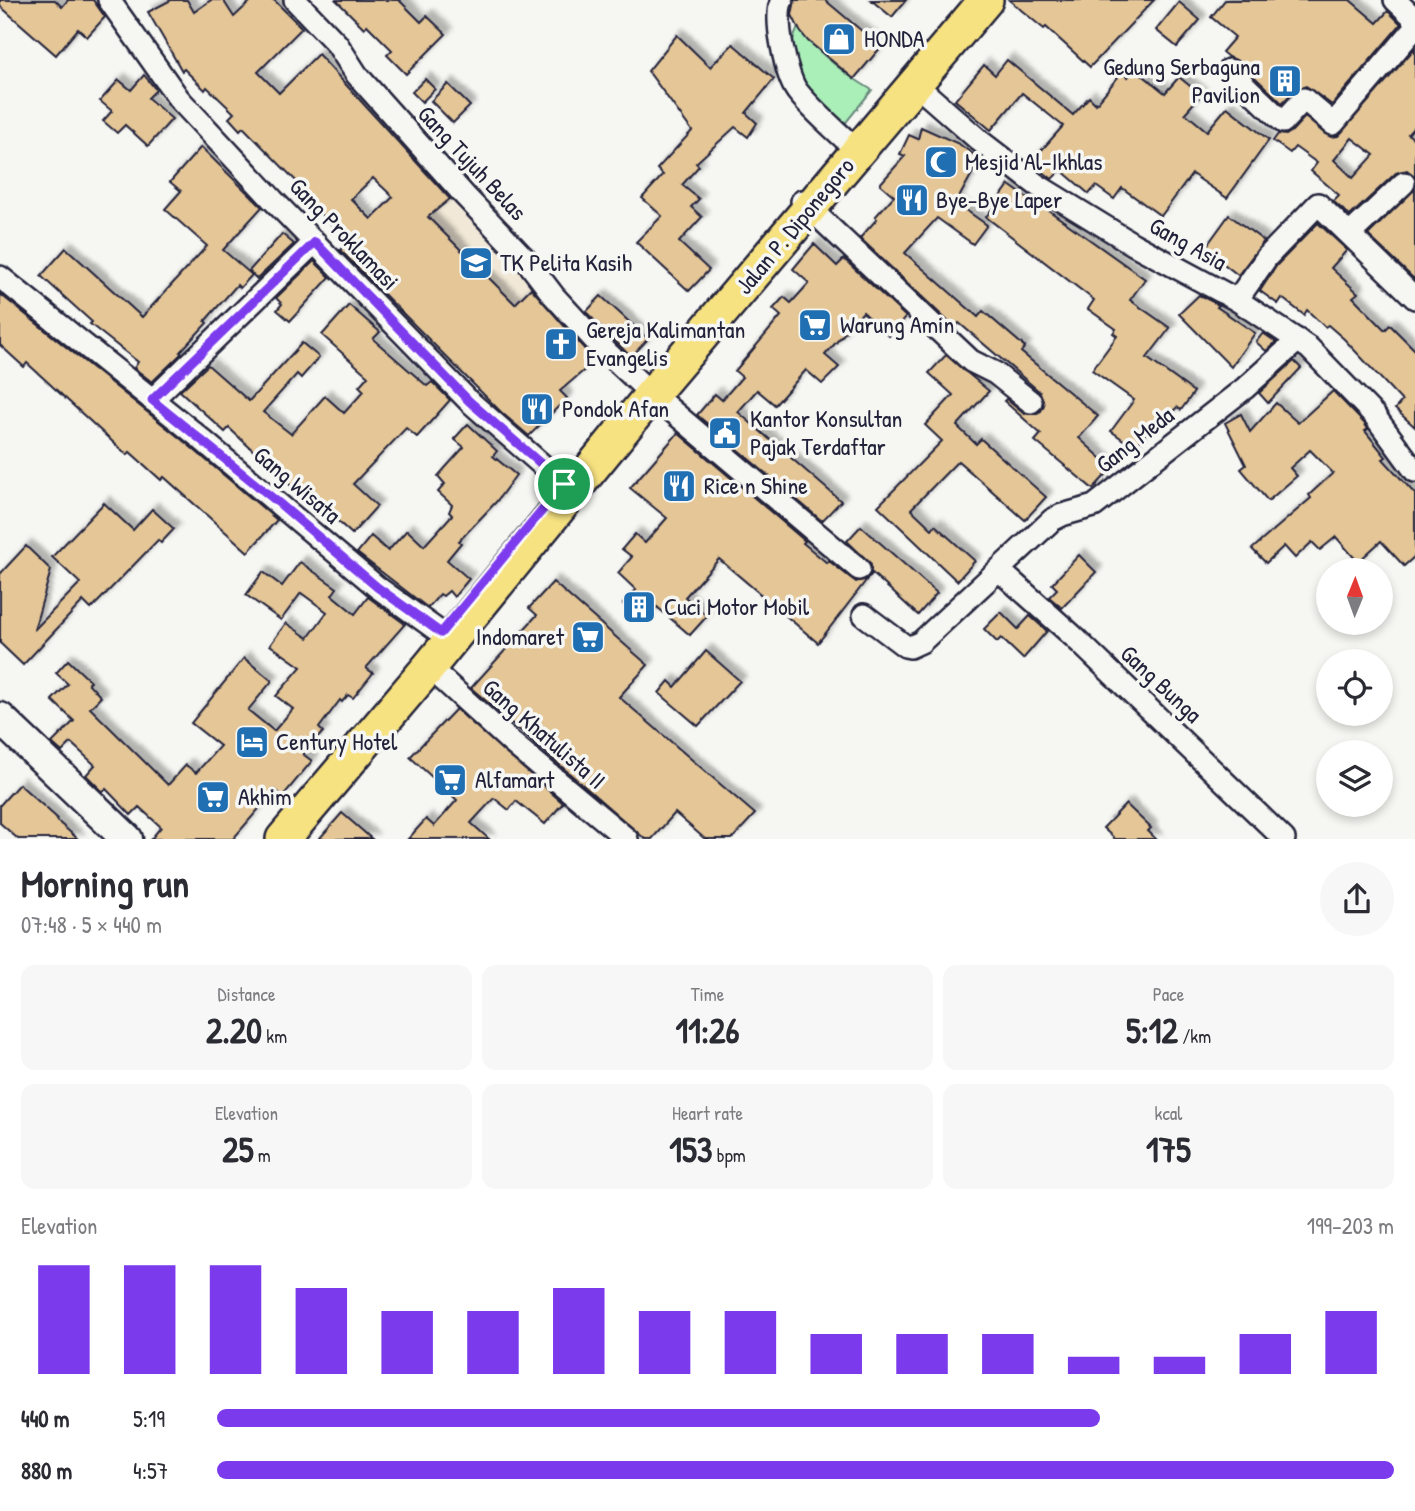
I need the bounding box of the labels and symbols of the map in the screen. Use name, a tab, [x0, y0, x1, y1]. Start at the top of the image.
shop icon: HONDA	[820, 20, 858, 58]
place label: HONDA	[864, 22, 925, 54]
place label: Gedung Serbaguna Pavilion	[1103, 50, 1260, 110]
building icon: Gedung Serbaguna Pavilion	[1266, 62, 1304, 100]
street label: Gang Tujuh Belas	[411, 98, 534, 227]
mosque icon: Mesjid Al-Ikhlas	[922, 143, 960, 181]
place label: Mesjid Al-Ikhlas	[965, 145, 1102, 177]
street label: Jalan P. Diponegoro	[728, 150, 861, 300]
street label: Gang Proklamasi	[283, 170, 406, 296]
restaurant icon: Bye-Bye Laper	[893, 181, 931, 219]
place label: Bye-Bye Laper	[936, 183, 1062, 215]
street label: Gang Asia	[1144, 209, 1233, 277]
school or university icon: TK Pelita Kasih	[457, 244, 495, 282]
place label: TK Pelita Kasih	[500, 246, 632, 278]
supermarket icon: Warung Amin	[796, 306, 834, 344]
place label: Warung Amin	[840, 308, 954, 340]
place label: Gereja Kalimantan Evangelis	[586, 313, 745, 373]
church icon: Gereja Kalimantan Evangelis	[542, 325, 580, 363]
restaurant icon: Pondok Afan	[518, 390, 556, 428]
place label: Pondok Afan	[562, 392, 669, 424]
street label: Gang Meda	[1089, 399, 1180, 480]
place label: Kantor Konsultan Pajak Terdaftar	[750, 402, 902, 462]
public building icon: Kantor Konsultan Pajak Terdaftar	[706, 414, 744, 452]
street label: Gang Wisata	[247, 438, 348, 530]
pin	[534, 454, 594, 514]
restaurant icon: Rice n Shine	[660, 467, 698, 505]
place label: Rice n Shine	[704, 469, 808, 501]
north arrow	[1316, 558, 1393, 635]
building icon: Cuci Motor Mobil	[620, 588, 658, 626]
place label: Cuci Motor Mobil	[664, 590, 810, 622]
supermarket icon: Indomaret	[569, 618, 607, 656]
place label: Indomaret	[476, 620, 565, 652]
street label: Gang Bunga	[1114, 637, 1209, 729]
street label: Gang Khatulista II	[476, 671, 613, 796]
hotel icon: Century Hotel	[233, 723, 271, 761]
place label: Century Hotel	[276, 725, 398, 757]
supermarket icon: Alfamart	[431, 761, 469, 799]
place label: Alfamart	[475, 763, 555, 795]
supermarket icon: Akhim	[194, 778, 232, 816]
place label: Akhim	[238, 780, 291, 812]

